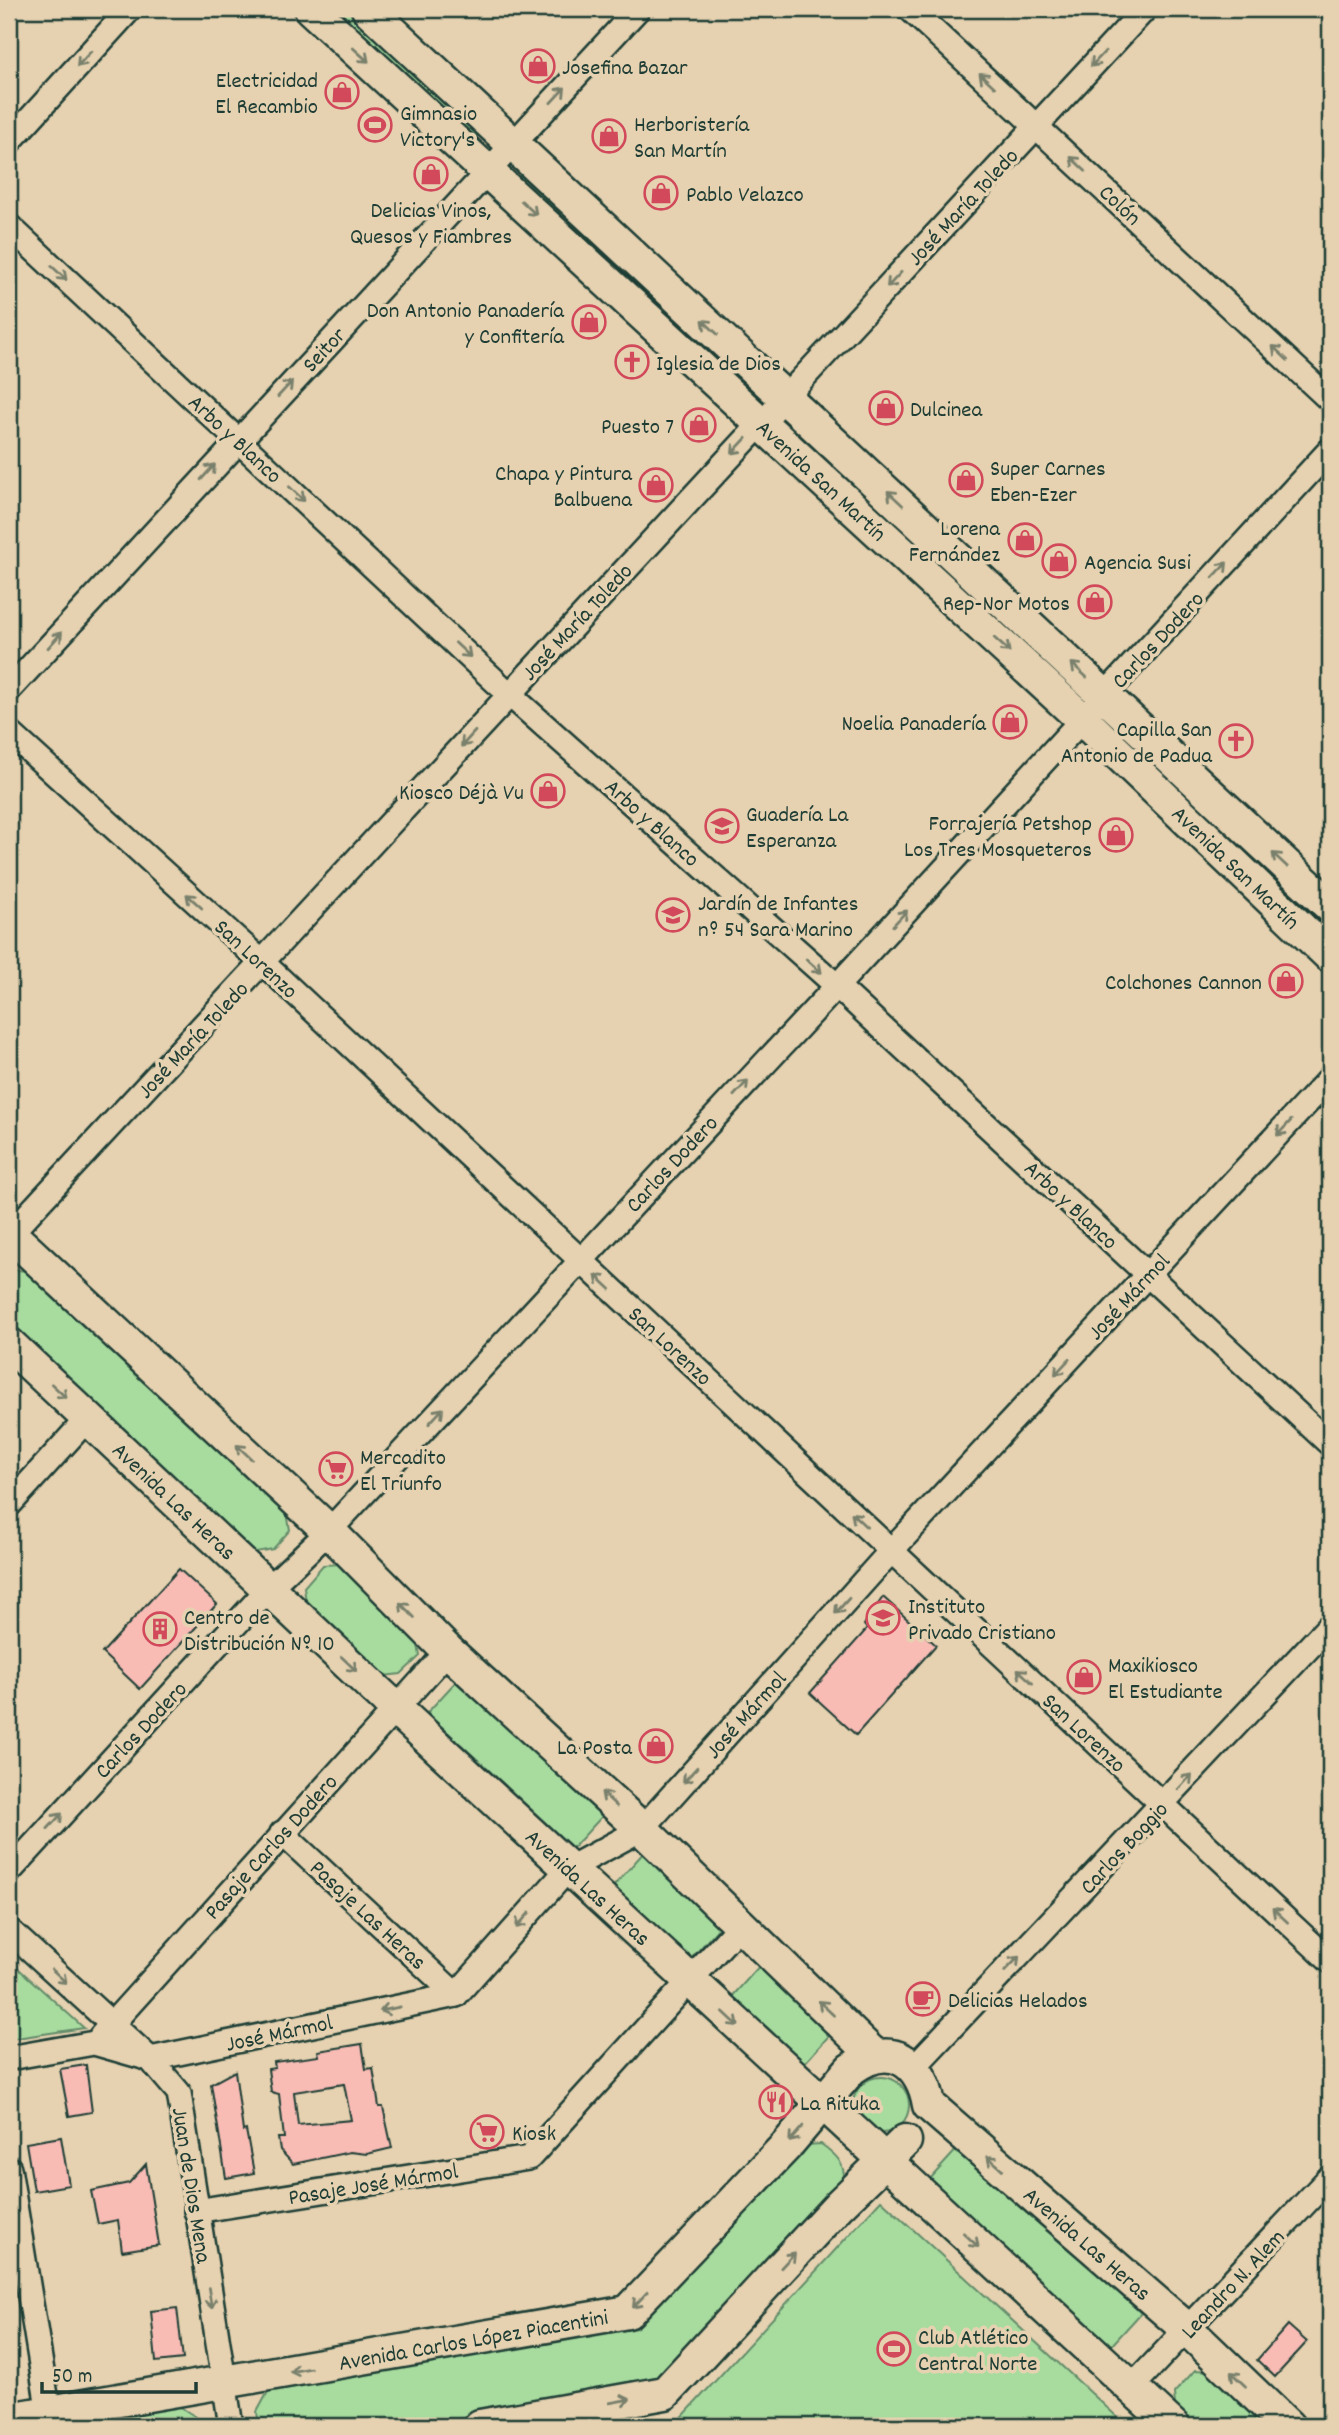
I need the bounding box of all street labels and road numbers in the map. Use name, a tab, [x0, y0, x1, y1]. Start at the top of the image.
street label: José María Toledo	[901, 142, 1028, 275]
street label: Colón	[1090, 178, 1147, 235]
street label: Seitor	[296, 321, 356, 382]
street label: Arbo y Blanco	[179, 388, 288, 493]
street label: Avenida San Martín	[747, 414, 893, 551]
street label: José María Toledo	[515, 557, 642, 690]
street label: Carlos Dodero	[1106, 585, 1214, 698]
street label: Arbo y Blanco	[596, 773, 706, 876]
street label: Avenida San Martín	[1162, 800, 1306, 939]
street label: San Lorenzo	[205, 913, 304, 1008]
street label: José María Toledo	[131, 975, 258, 1108]
street label: Carlos Dodero	[620, 1109, 728, 1222]
street label: Arbo y Blanco	[1015, 1154, 1124, 1259]
street label: José Mármol	[1082, 1247, 1180, 1349]
street label: San Lorenzo	[619, 1300, 718, 1395]
street label: Avenida Las Heras	[103, 1436, 242, 1570]
street label: José Mármol	[699, 1665, 797, 1768]
street label: Carlos Dodero	[89, 1675, 197, 1788]
street label: San Lorenzo	[1033, 1687, 1132, 1782]
street label: Pasaje Carlos Dodero	[198, 1768, 347, 1929]
street label: Carlos Boggio	[1074, 1795, 1178, 1903]
street label: Avenida Las Heras	[516, 1823, 656, 1956]
street label: Pasaje Las Heras	[301, 1854, 432, 1979]
street label: José Mármol	[223, 2008, 337, 2063]
street label: Juan de Dios Mena	[161, 2105, 218, 2267]
street label: Pasaje José Mármol	[286, 2157, 461, 2216]
street label: Avenida Las Heras	[1014, 2181, 1157, 2311]
street label: Leandro N. Alem	[1175, 2223, 1294, 2348]
street label: Avenida Carlos López Piacentini	[336, 2303, 611, 2382]

